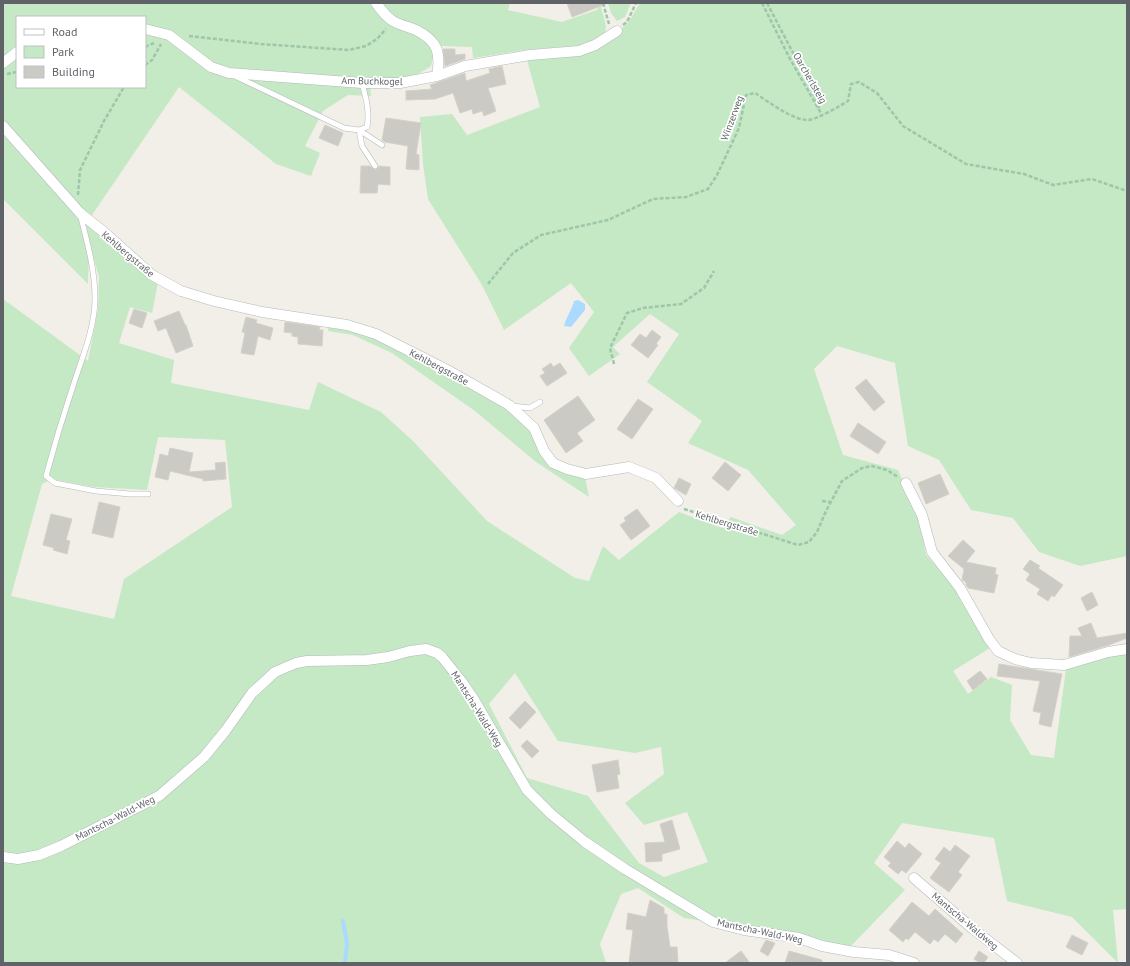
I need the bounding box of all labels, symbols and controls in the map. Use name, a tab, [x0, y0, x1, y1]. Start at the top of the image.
legend	[16, 16, 146, 88]
text: Road	[52, 24, 77, 39]
text: Park	[52, 44, 74, 59]
street label: Oarcherlsteig	[790, 50, 830, 106]
text: Building	[52, 64, 95, 79]
street label: Am Buchkogel	[341, 74, 403, 88]
street label: Winzerweg	[718, 94, 746, 142]
street label: Kehlbergstraße	[99, 228, 157, 280]
street label: Kehlbergstraße	[407, 346, 471, 388]
street label: Kehlbergstraße	[694, 507, 760, 539]
street label: Mantscha-Wald-Weg	[448, 668, 506, 750]
street label: Mantscha-Wald-Weg	[73, 792, 157, 844]
street label: Mantscha-Waldweg	[929, 889, 1001, 953]
street label: Mantscha-Wald-Weg	[716, 916, 804, 946]

